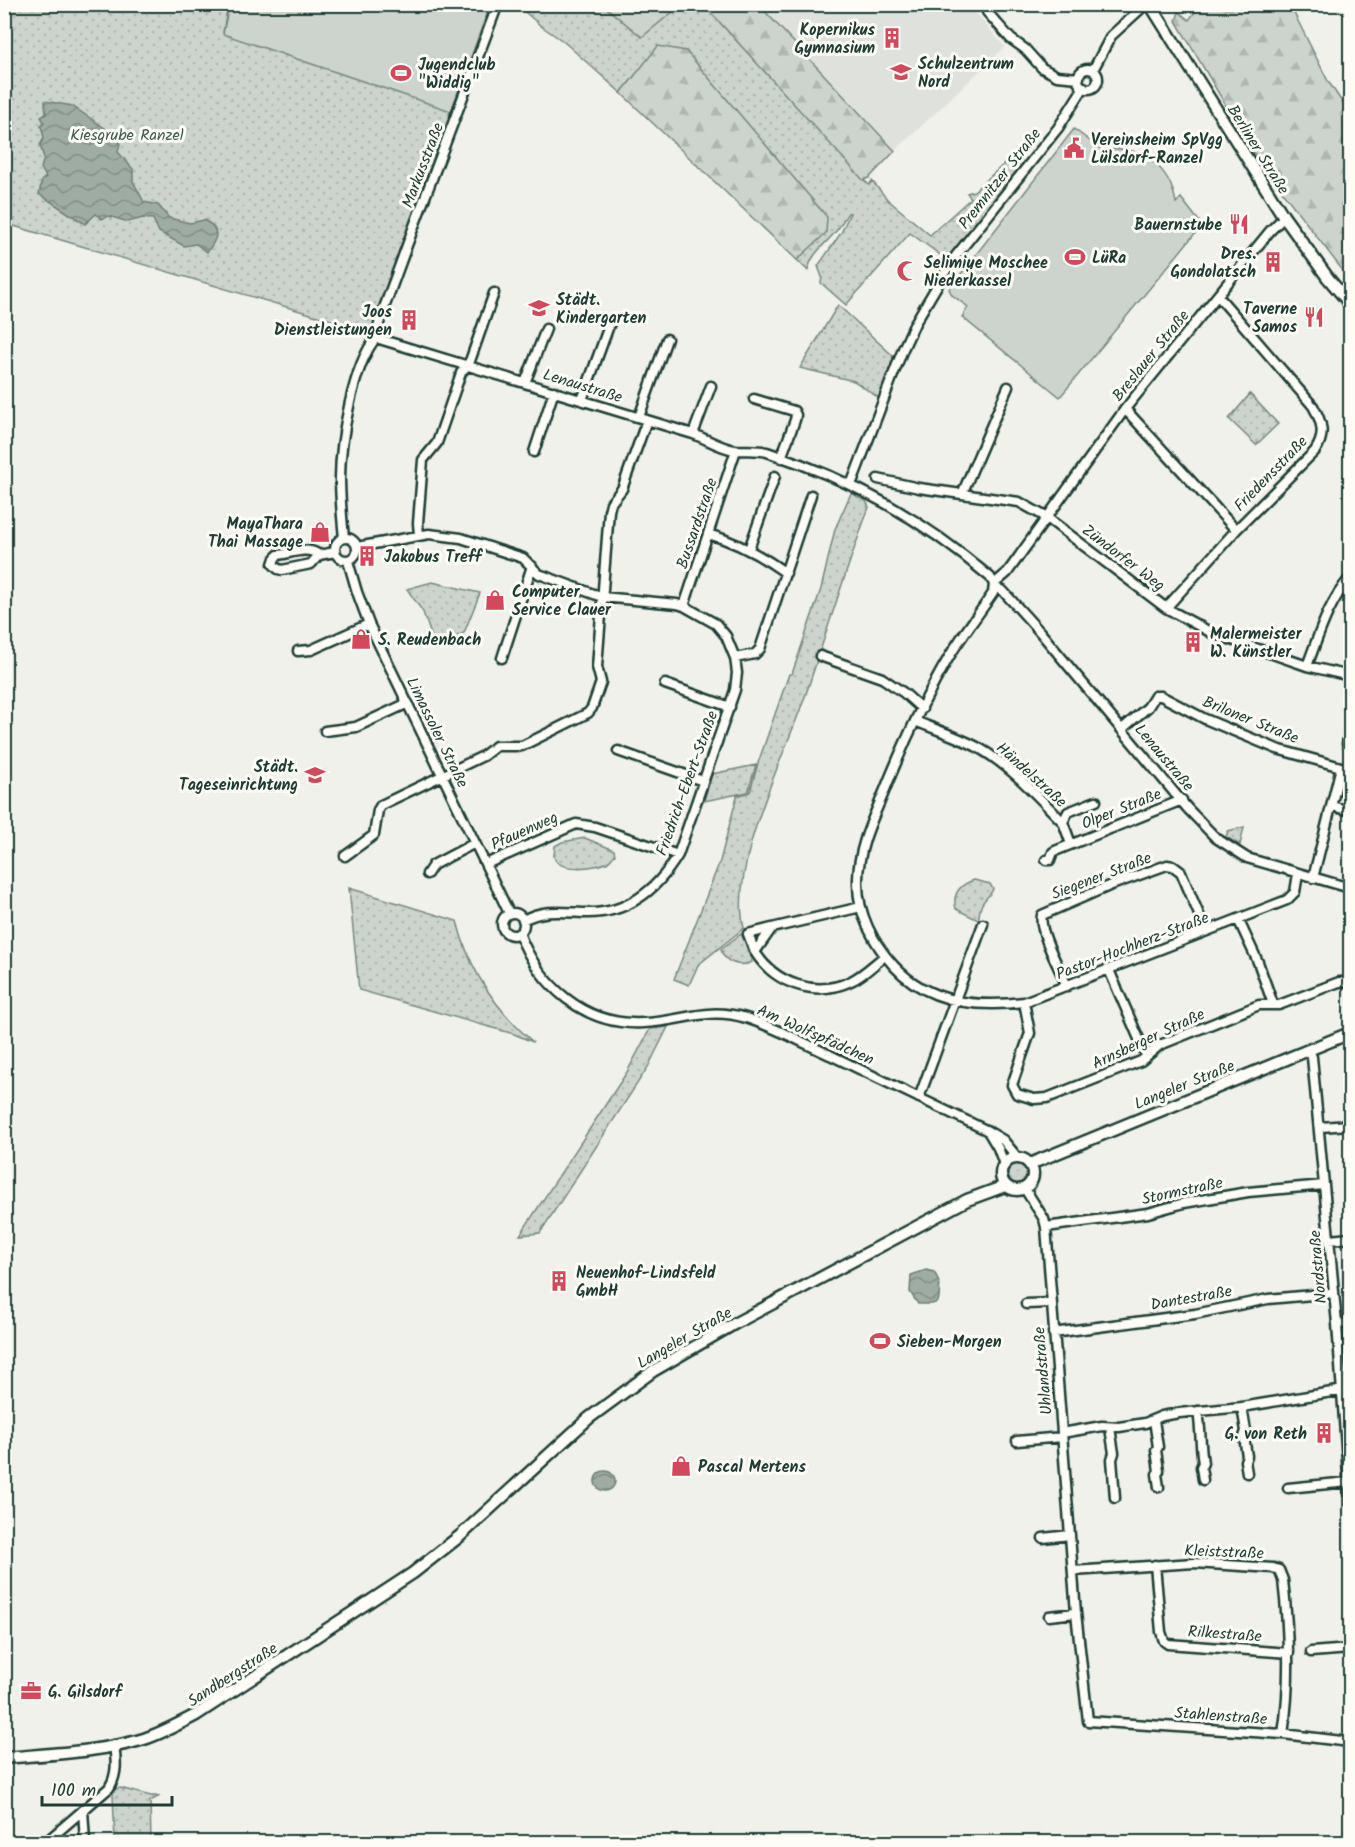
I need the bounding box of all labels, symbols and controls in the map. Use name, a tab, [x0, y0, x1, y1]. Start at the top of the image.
place label: Kopernikus Gymnasium	[794, 18, 876, 61]
building icon: Kopernikus Gymnasium	[880, 26, 904, 50]
place label: Schulzentrum Nord	[918, 52, 1014, 95]
place label: Jugendclub "Widdig"	[418, 53, 495, 96]
school or university icon: Schulzentrum Nord	[889, 60, 913, 84]
sports icon: Jugendclub "Widdig"	[389, 61, 413, 85]
street label: Berliner Straße	[1220, 100, 1295, 200]
street label: Markusstraße	[396, 119, 451, 212]
park label: Kiesgrube Ranzel	[70, 123, 184, 148]
street label: Premnitzer Straße	[953, 123, 1048, 235]
place label: Vereinsheim SpVgg Lülsdorf-Ranzel	[1091, 128, 1223, 171]
public building icon: Vereinsheim SpVgg Lülsdorf-Ranzel	[1062, 136, 1086, 160]
restaurant icon: Bauernstube	[1227, 212, 1251, 236]
place label: Bauernstube	[1134, 213, 1222, 238]
place label: Dres. Gondolatsch	[1170, 242, 1256, 285]
sports icon: LüRa	[1063, 245, 1087, 269]
place label: LüRa	[1092, 246, 1126, 271]
building icon: Dres. Gondolatsch	[1261, 250, 1285, 274]
place label: Selimiye Moschee Niederkassel	[924, 251, 1048, 294]
mosque icon: Selimiye Moschee Niederkassel	[895, 259, 919, 283]
place label: Städt. Kindergarten	[556, 288, 647, 331]
school or university icon: Städt. Kindergarten	[527, 296, 551, 320]
place label: Taverne Samos	[1243, 297, 1298, 340]
place label: Joos Dienstleistungen	[274, 300, 393, 343]
street label: Breslauer Straße	[1106, 305, 1196, 407]
restaurant icon: Taverne Samos	[1302, 305, 1326, 329]
building icon: Joos Dienstleistungen	[397, 308, 421, 332]
street label: Lenaustraße	[540, 362, 625, 410]
street label: Friedensstraße	[1228, 430, 1314, 518]
street label: Bussardstraße	[670, 475, 725, 572]
place label: MayaThara Thai Massage	[208, 512, 303, 555]
street label: Zündorfer Weg	[1076, 518, 1170, 598]
shop icon: MayaThara Thai Massage	[308, 520, 332, 544]
building icon: Jakobus Treff	[355, 544, 379, 568]
place label: Jakobus Treff	[384, 545, 484, 570]
place label: Computer Service Clauer	[512, 580, 612, 623]
shop icon: Computer Service Clauer	[483, 588, 507, 612]
place label: Malermeister W. Künstler	[1210, 622, 1303, 665]
shop icon: S. Reudenbach	[349, 627, 373, 651]
place label: S. Reudenbach	[378, 628, 481, 653]
building icon: Malermeister W. Künstler	[1181, 630, 1205, 654]
street label: Limassoler Straße	[399, 673, 474, 792]
street label: Briloner Straße	[1198, 690, 1302, 751]
street label: Friedrich-Ebert-Straße	[650, 708, 725, 860]
street label: Lenaustraße	[1128, 719, 1200, 797]
street label: Händelstraße	[990, 736, 1072, 814]
place label: Städt. Tageseinrichtung	[179, 755, 298, 798]
school or university icon: Städt. Tageseinrichtung	[303, 763, 327, 787]
street label: Olper Straße	[1078, 782, 1165, 837]
street label: Pfauenweg	[487, 805, 562, 857]
street label: Siegener Straße	[1048, 846, 1155, 907]
street label: Pastor-Hochherz-Straße	[1052, 906, 1213, 987]
street label: Am Wolfspfädchen	[753, 998, 878, 1072]
street label: Arnsberger Straße	[1088, 1002, 1209, 1076]
street label: Langeler Straße	[1131, 1054, 1239, 1117]
street label: Stormstraße	[1139, 1171, 1225, 1212]
street label: Nordstraße	[1303, 1229, 1334, 1305]
place label: Neuenhof-Lindsfeld GmbH	[576, 1261, 716, 1304]
building icon: Neuenhof-Lindsfeld GmbH	[547, 1269, 571, 1293]
street label: Dantestraße	[1149, 1279, 1234, 1318]
street label: Langeler Straße	[632, 1301, 737, 1376]
street label: Uhlandstraße	[1027, 1326, 1060, 1416]
sports icon: Sieben-Morgen	[868, 1329, 892, 1353]
place label: Sieben-Morgen	[897, 1330, 1002, 1355]
building icon: G. von Reth	[1312, 1421, 1336, 1445]
place label: G. von Reth	[1225, 1422, 1307, 1447]
shop icon: Pascal Mertens	[669, 1454, 693, 1478]
place label: Pascal Mertens	[698, 1455, 806, 1480]
street label: Kleiststraße	[1184, 1539, 1264, 1566]
street label: Rilkestraße	[1187, 1619, 1263, 1650]
street label: Sandbergstraße	[183, 1637, 283, 1714]
office icon: G. Gilsdorf	[19, 1679, 43, 1703]
place label: G. Gilsdorf	[48, 1680, 124, 1705]
street label: Stahlenstraße	[1174, 1701, 1268, 1732]
scale bar	[42, 1769, 172, 1807]
text: 100 m	[51, 1777, 96, 1806]

